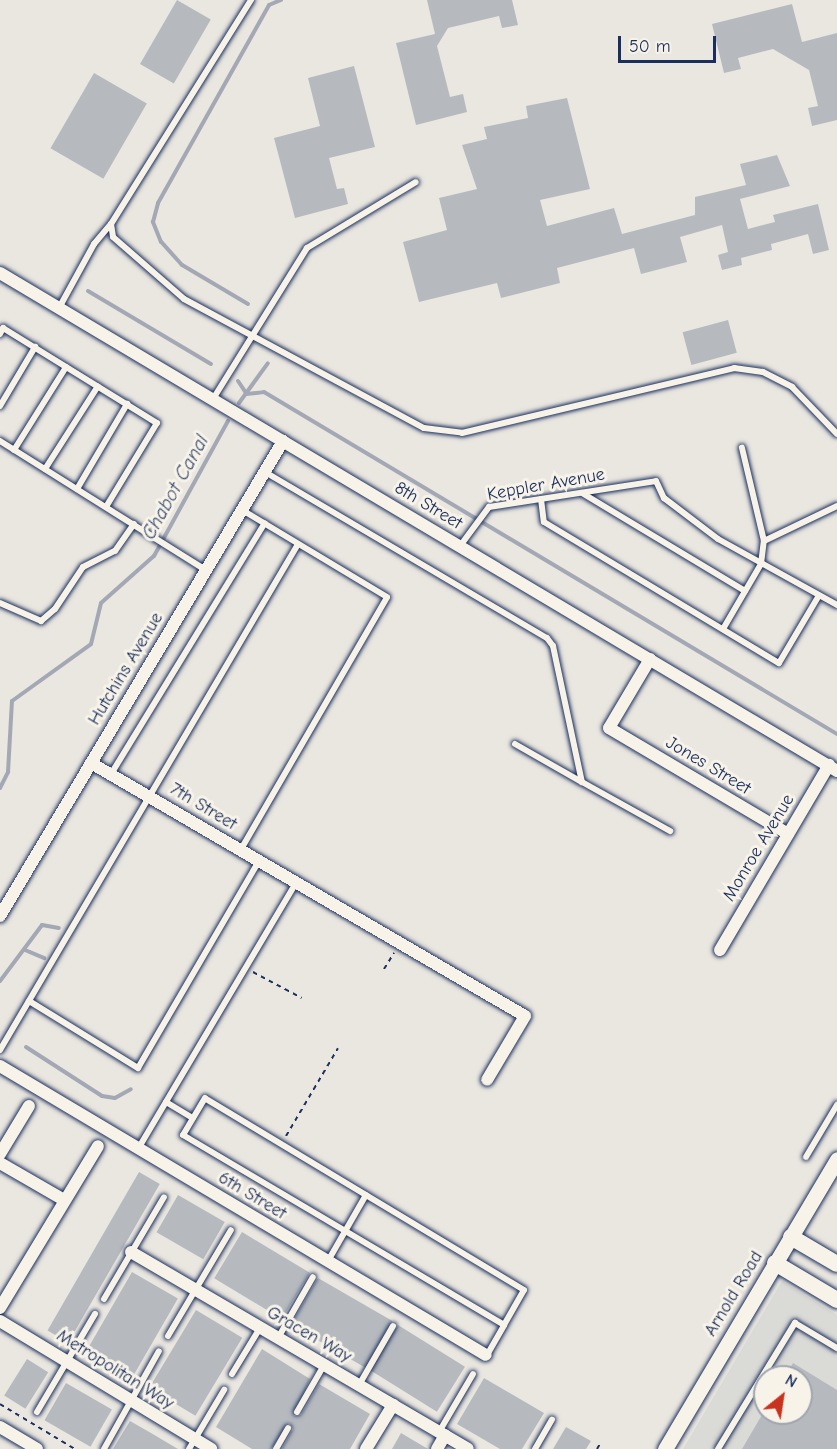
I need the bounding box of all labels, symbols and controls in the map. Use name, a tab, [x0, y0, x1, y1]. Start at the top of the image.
scale bar	[621, 24, 718, 62]
text: 50 m	[629, 36, 671, 57]
water label: Chabot Canal	[136, 431, 214, 543]
street label: Keppler Avenue	[485, 464, 607, 506]
street label: 8th Street	[390, 477, 466, 535]
street label: Hutchins Avenue	[84, 609, 168, 729]
street label: Jones Street	[662, 732, 754, 800]
street label: 7th Street	[166, 779, 240, 835]
street label: Monroe Avenue	[719, 791, 799, 905]
street label: 6th Street	[214, 1167, 290, 1225]
street label: Arnold Road	[700, 1248, 768, 1340]
street label: Gracen Way	[263, 1302, 355, 1368]
street label: Metropolitan Way	[52, 1325, 178, 1415]
north arrow	[753, 1365, 813, 1425]
text: N	[782, 1371, 800, 1392]

